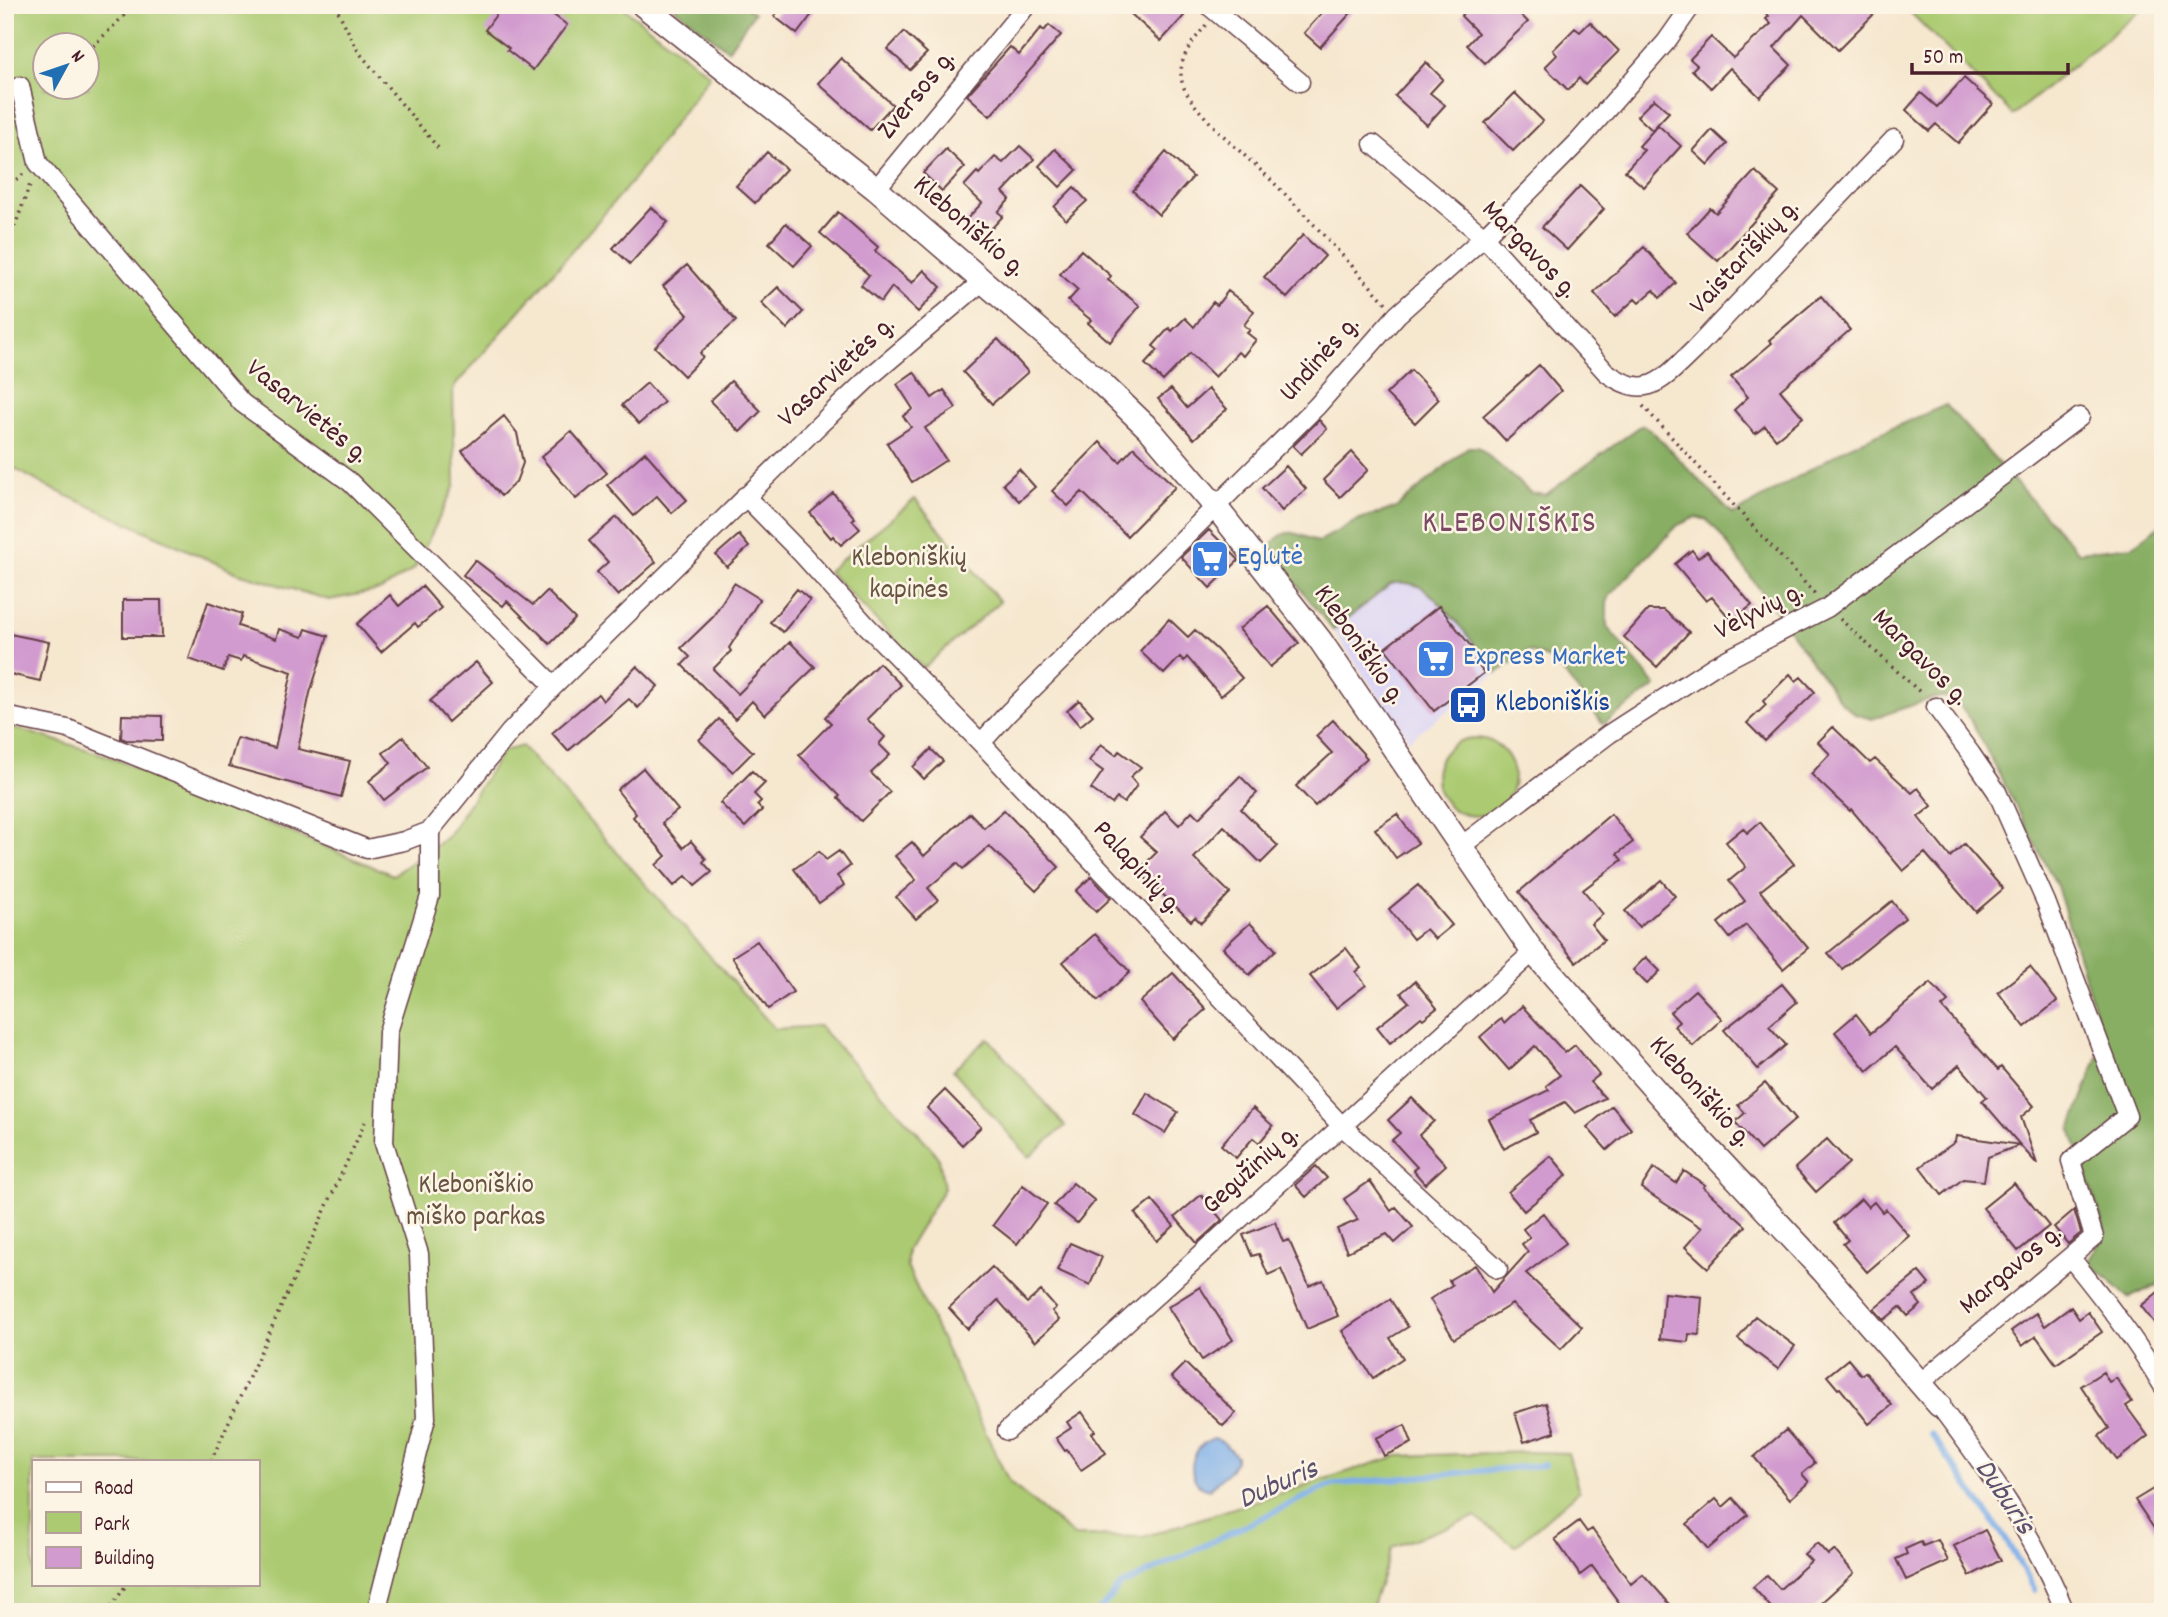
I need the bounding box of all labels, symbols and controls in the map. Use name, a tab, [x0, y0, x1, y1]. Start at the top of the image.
north arrow	[32, 32, 102, 102]
scale bar	[1912, 32, 2068, 76]
street label: Zversos g.	[869, 42, 967, 150]
text: 50 m	[1923, 44, 1963, 74]
text: N	[63, 45, 90, 70]
street label: Kleboniškio g.	[902, 167, 1034, 289]
street label: Vaistariškių g.	[1681, 191, 1811, 325]
street label: Margavos g.	[1470, 192, 1586, 310]
street label: Vasarvietės g.	[770, 308, 906, 438]
street label: Undinės g.	[1271, 308, 1371, 412]
street label: Vasarvietės g.	[236, 351, 376, 475]
district label: KLEBONIŠKIS	[1422, 502, 1598, 548]
supermarket icon: Eglutė	[1189, 538, 1231, 580]
place label: Eglutė	[1237, 539, 1303, 579]
park label: Kleboniškių kapinės	[851, 540, 967, 612]
street label: Vėlyvių g.	[1708, 573, 1812, 653]
street label: Kleboniškio g.	[1302, 578, 1414, 714]
street label: Margavos g.	[1861, 601, 1977, 717]
supermarket icon: Express Market	[1415, 638, 1457, 680]
place label: Express Market	[1463, 639, 1626, 679]
bus stop icon: Kleboniškis	[1447, 684, 1489, 726]
place label: Kleboniškis	[1495, 685, 1610, 725]
street label: Palapinių g.	[1081, 813, 1191, 925]
street label: Kleboniškio g.	[1638, 1028, 1760, 1158]
street label: Gegužinių g.	[1194, 1116, 1310, 1226]
park label: Kleboniškio miško parkas	[406, 1167, 546, 1239]
street label: Margavos g.	[1951, 1216, 2073, 1326]
water label: Duburis	[1232, 1449, 1327, 1523]
water label: Duburis	[1962, 1451, 2045, 1546]
legend	[32, 1460, 259, 1586]
text: Road	[94, 1475, 133, 1505]
text: Park	[94, 1511, 130, 1541]
text: Building	[94, 1545, 154, 1575]

